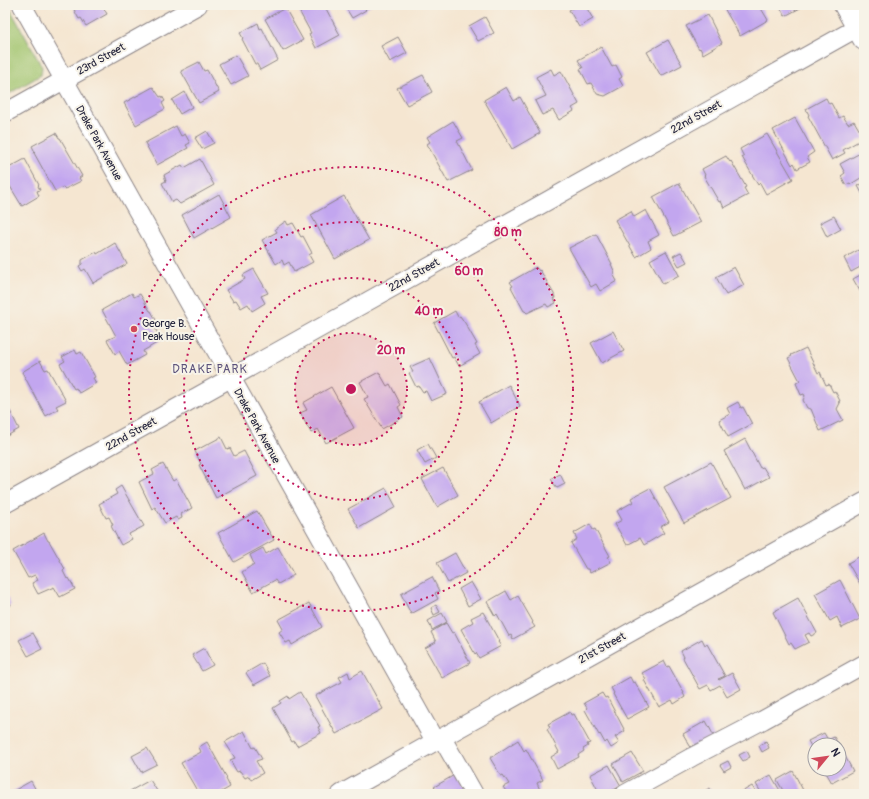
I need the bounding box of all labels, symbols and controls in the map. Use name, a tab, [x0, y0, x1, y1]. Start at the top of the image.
street label: 23rd Street	[75, 40, 128, 78]
street label: 22nd Street	[668, 97, 724, 136]
street label: Drake Park Avenue	[73, 103, 125, 183]
text: 80 m	[494, 225, 522, 240]
street label: 22nd Street	[386, 255, 442, 294]
text: 60 m	[455, 264, 484, 279]
text: 40 m	[414, 304, 444, 319]
place label: George B. Peak House	[142, 317, 195, 343]
marker: George B. Peak House	[129, 324, 139, 334]
text: 20 m	[377, 343, 405, 358]
district label: DRAKE PARK	[172, 362, 248, 377]
centre of rings	[344, 382, 358, 396]
street label: Drake Park Avenue	[231, 386, 283, 466]
street label: 22nd Street	[103, 414, 159, 453]
street label: 21st Street	[576, 629, 628, 666]
north arrow	[807, 737, 847, 777]
text: N	[828, 746, 843, 759]

